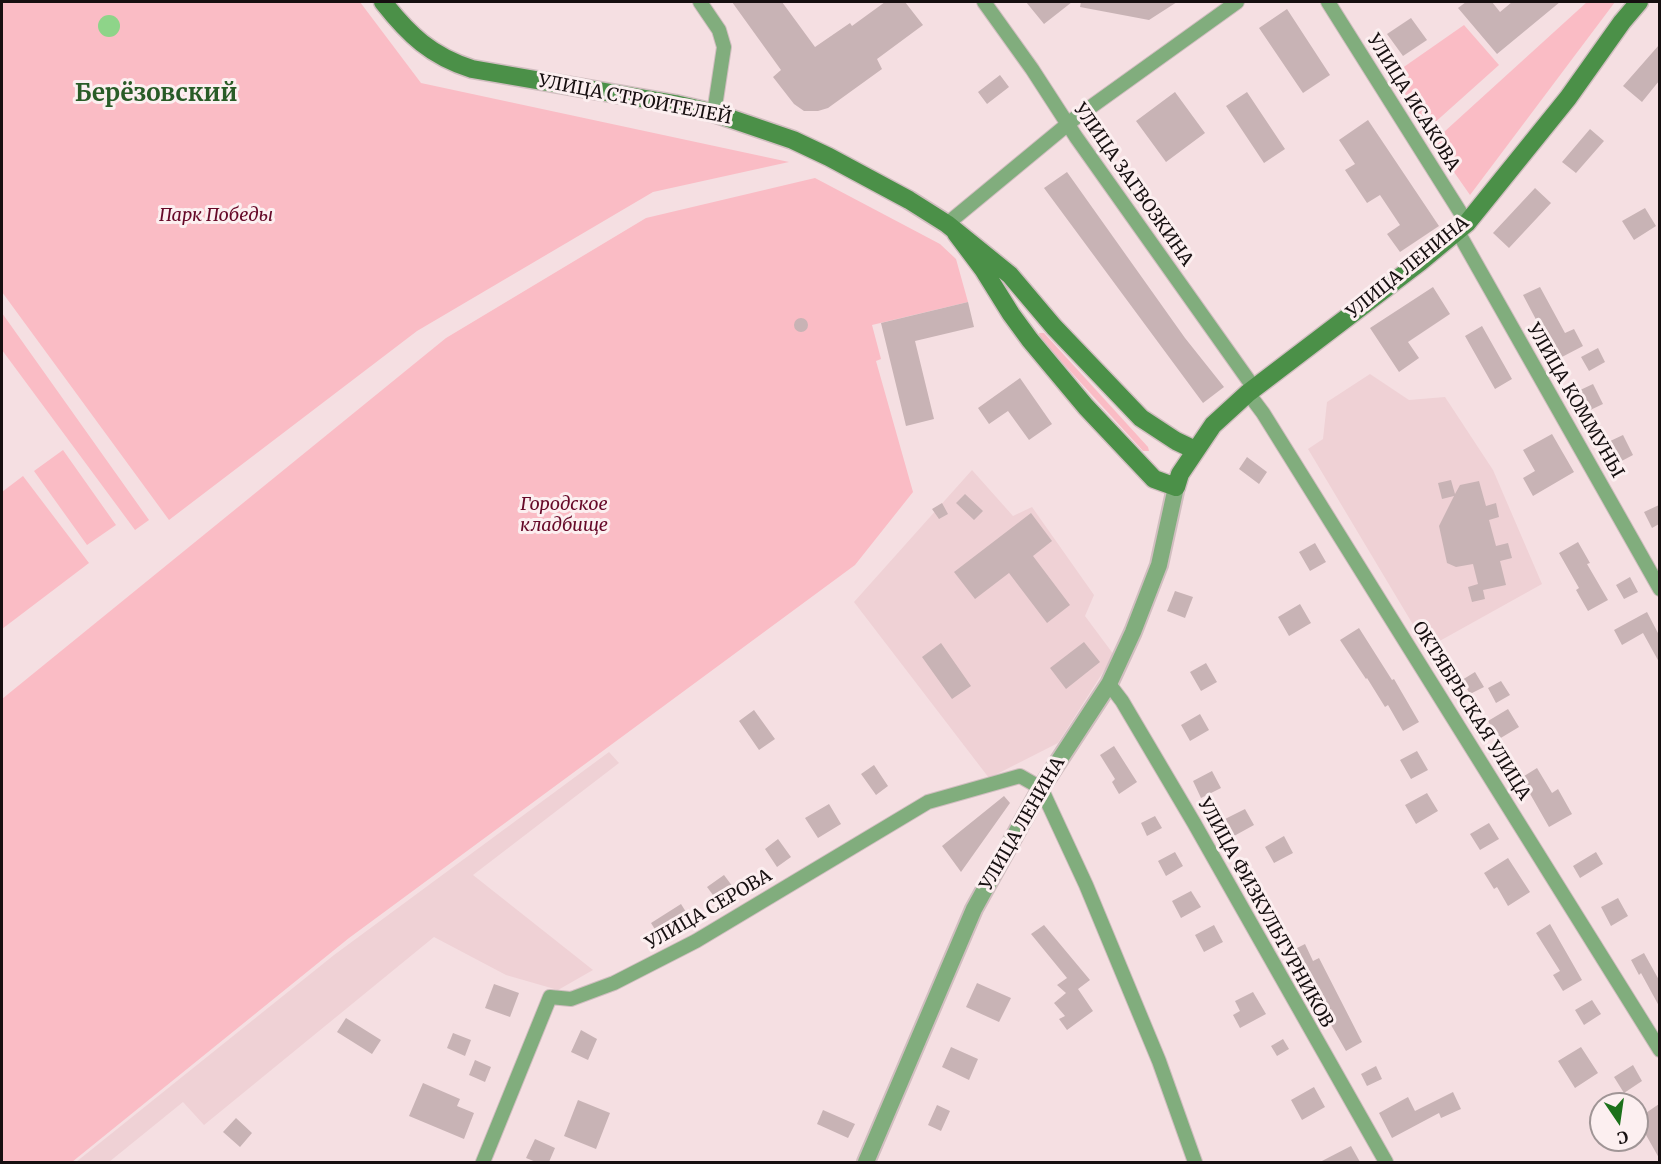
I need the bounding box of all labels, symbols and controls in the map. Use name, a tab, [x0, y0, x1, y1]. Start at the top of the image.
street label: УЛИЦА ИСАКОВА	[1362, 30, 1464, 176]
street label: УЛИЦА СТРОИТЕЛЕЙ	[537, 71, 733, 129]
district label: Берёзовский	[75, 80, 237, 108]
street label: УЛИЦА ЗАГВОЗКИНА	[1069, 99, 1197, 271]
park label: Парк Победы	[159, 205, 273, 227]
street label: УЛИЦА ЛЕНИНА	[1343, 212, 1473, 324]
street label: УЛИЦА КОММУНЫ	[1522, 320, 1628, 482]
park label: Городское кладбище	[520, 494, 608, 536]
street label: ОКТЯБРЬСКАЯ УЛИЦА	[1407, 618, 1535, 804]
street label: УЛИЦА ЛЕНИНА	[976, 754, 1070, 894]
street label: УЛИЦА ФИЗКУЛЬТУРНИКОВ	[1193, 795, 1337, 1031]
street label: УЛИЦА СЕРОВА	[642, 865, 776, 955]
north arrow	[1589, 1092, 1649, 1152]
text: С	[1615, 1127, 1630, 1149]

